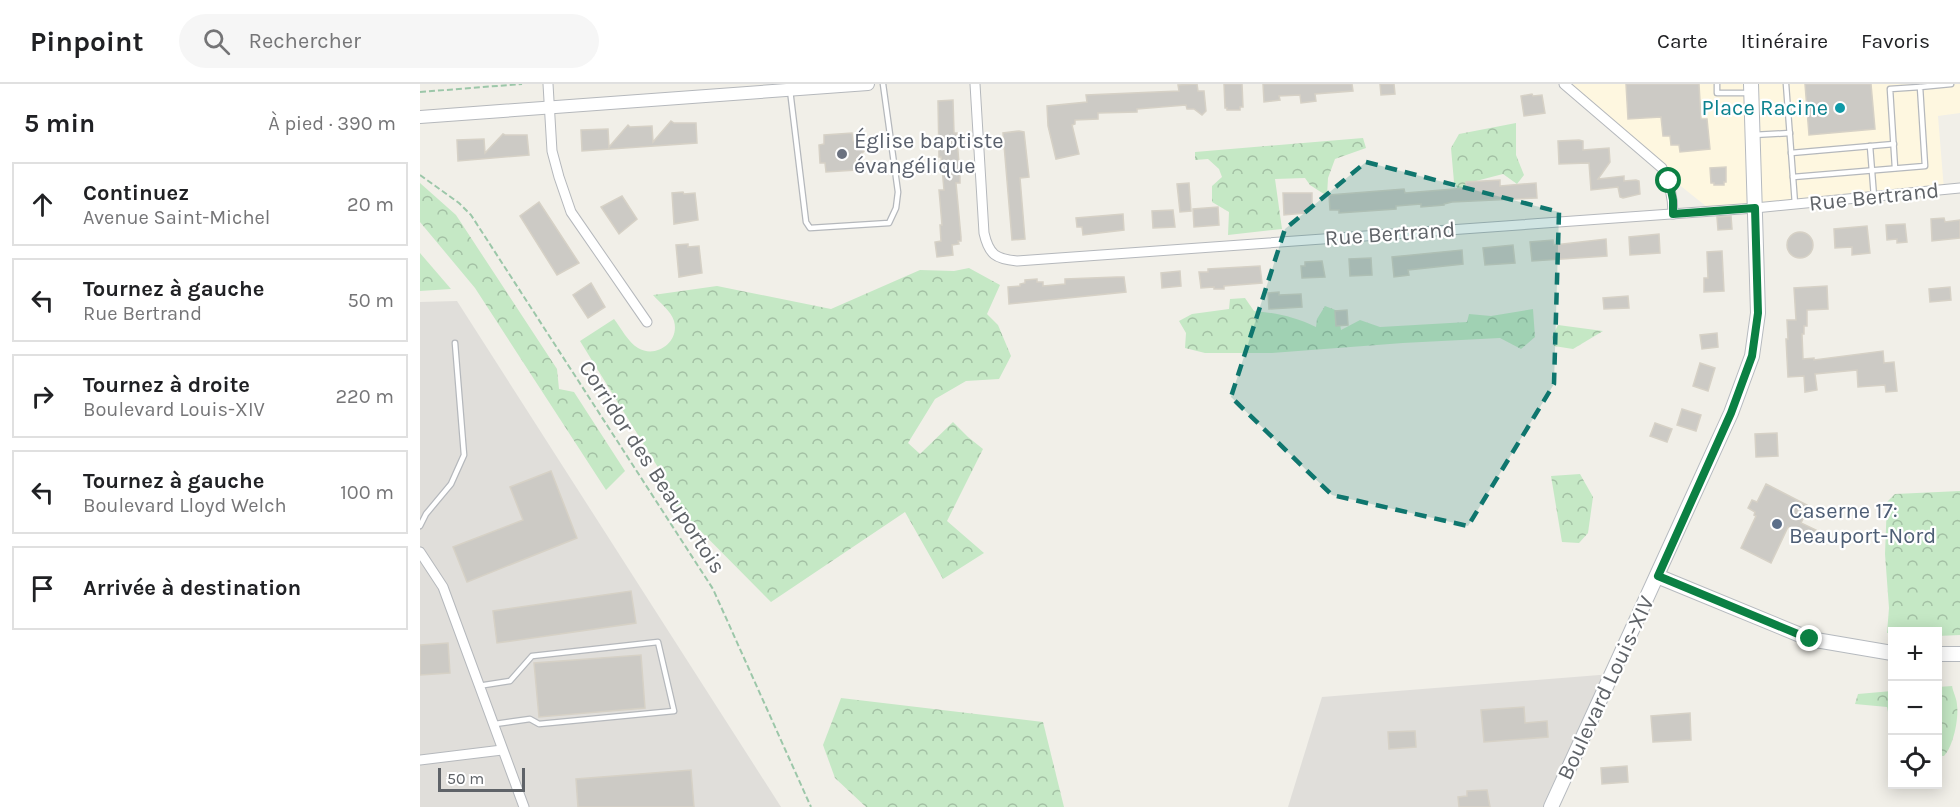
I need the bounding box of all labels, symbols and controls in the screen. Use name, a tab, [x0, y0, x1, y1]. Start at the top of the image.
search box	[179, 14, 599, 68]
text: Pinpoint	[30, 25, 143, 58]
icon: search	[200, 25, 233, 58]
text: Rechercher	[248, 28, 361, 54]
text: Carte	[1657, 29, 1708, 53]
text: Itinéraire	[1741, 29, 1828, 53]
text: Favoris	[1861, 29, 1930, 53]
place label: Place Racine	[1702, 95, 1828, 121]
marker: Place Racine	[1833, 101, 1847, 115]
text: 5 min	[24, 108, 95, 139]
text: À pied · 390 m	[268, 112, 396, 135]
place label: Église baptiste évangélique	[854, 127, 1004, 179]
marker: Église baptiste évangélique	[835, 147, 849, 161]
route start	[1655, 167, 1681, 193]
street label: Rue Bertrand	[1808, 177, 1940, 217]
text: Continuez	[83, 180, 189, 206]
icon: ahead	[26, 188, 59, 221]
text: 20 m	[347, 193, 394, 216]
text: Avenue Saint-Michel	[83, 206, 270, 229]
street label: Rue Bertrand	[1324, 216, 1456, 252]
text: Tournez à gauche	[83, 276, 264, 302]
icon: left	[26, 284, 59, 317]
text: 50 m	[347, 289, 394, 312]
text: Rue Bertrand	[83, 302, 202, 325]
street label: Corridor des Beauportois	[573, 356, 731, 578]
text: Tournez à droite	[83, 372, 250, 398]
icon: right	[26, 380, 59, 413]
text: 220 m	[335, 385, 394, 408]
text: Boulevard Louis-XIV	[83, 398, 265, 421]
text: Tournez à gauche	[83, 468, 264, 494]
icon: left	[26, 476, 59, 509]
text: 100 m	[340, 481, 394, 504]
text: Boulevard Lloyd Welch	[83, 494, 287, 517]
place label: Caserne 17: Beauport-Nord	[1789, 498, 1936, 549]
marker: Caserne 17: Beauport-Nord	[1770, 517, 1784, 531]
icon: arrive	[26, 572, 59, 605]
text: Arrivée à destination	[83, 575, 301, 601]
street label: Boulevard Louis-XIV	[1552, 592, 1660, 784]
route end	[1796, 625, 1822, 651]
map controls	[1888, 627, 1942, 789]
button: +	[1888, 627, 1942, 681]
button: −	[1888, 681, 1942, 735]
button: locate	[1888, 735, 1942, 789]
scale bar	[438, 765, 525, 792]
text: 50 m	[447, 769, 484, 788]

